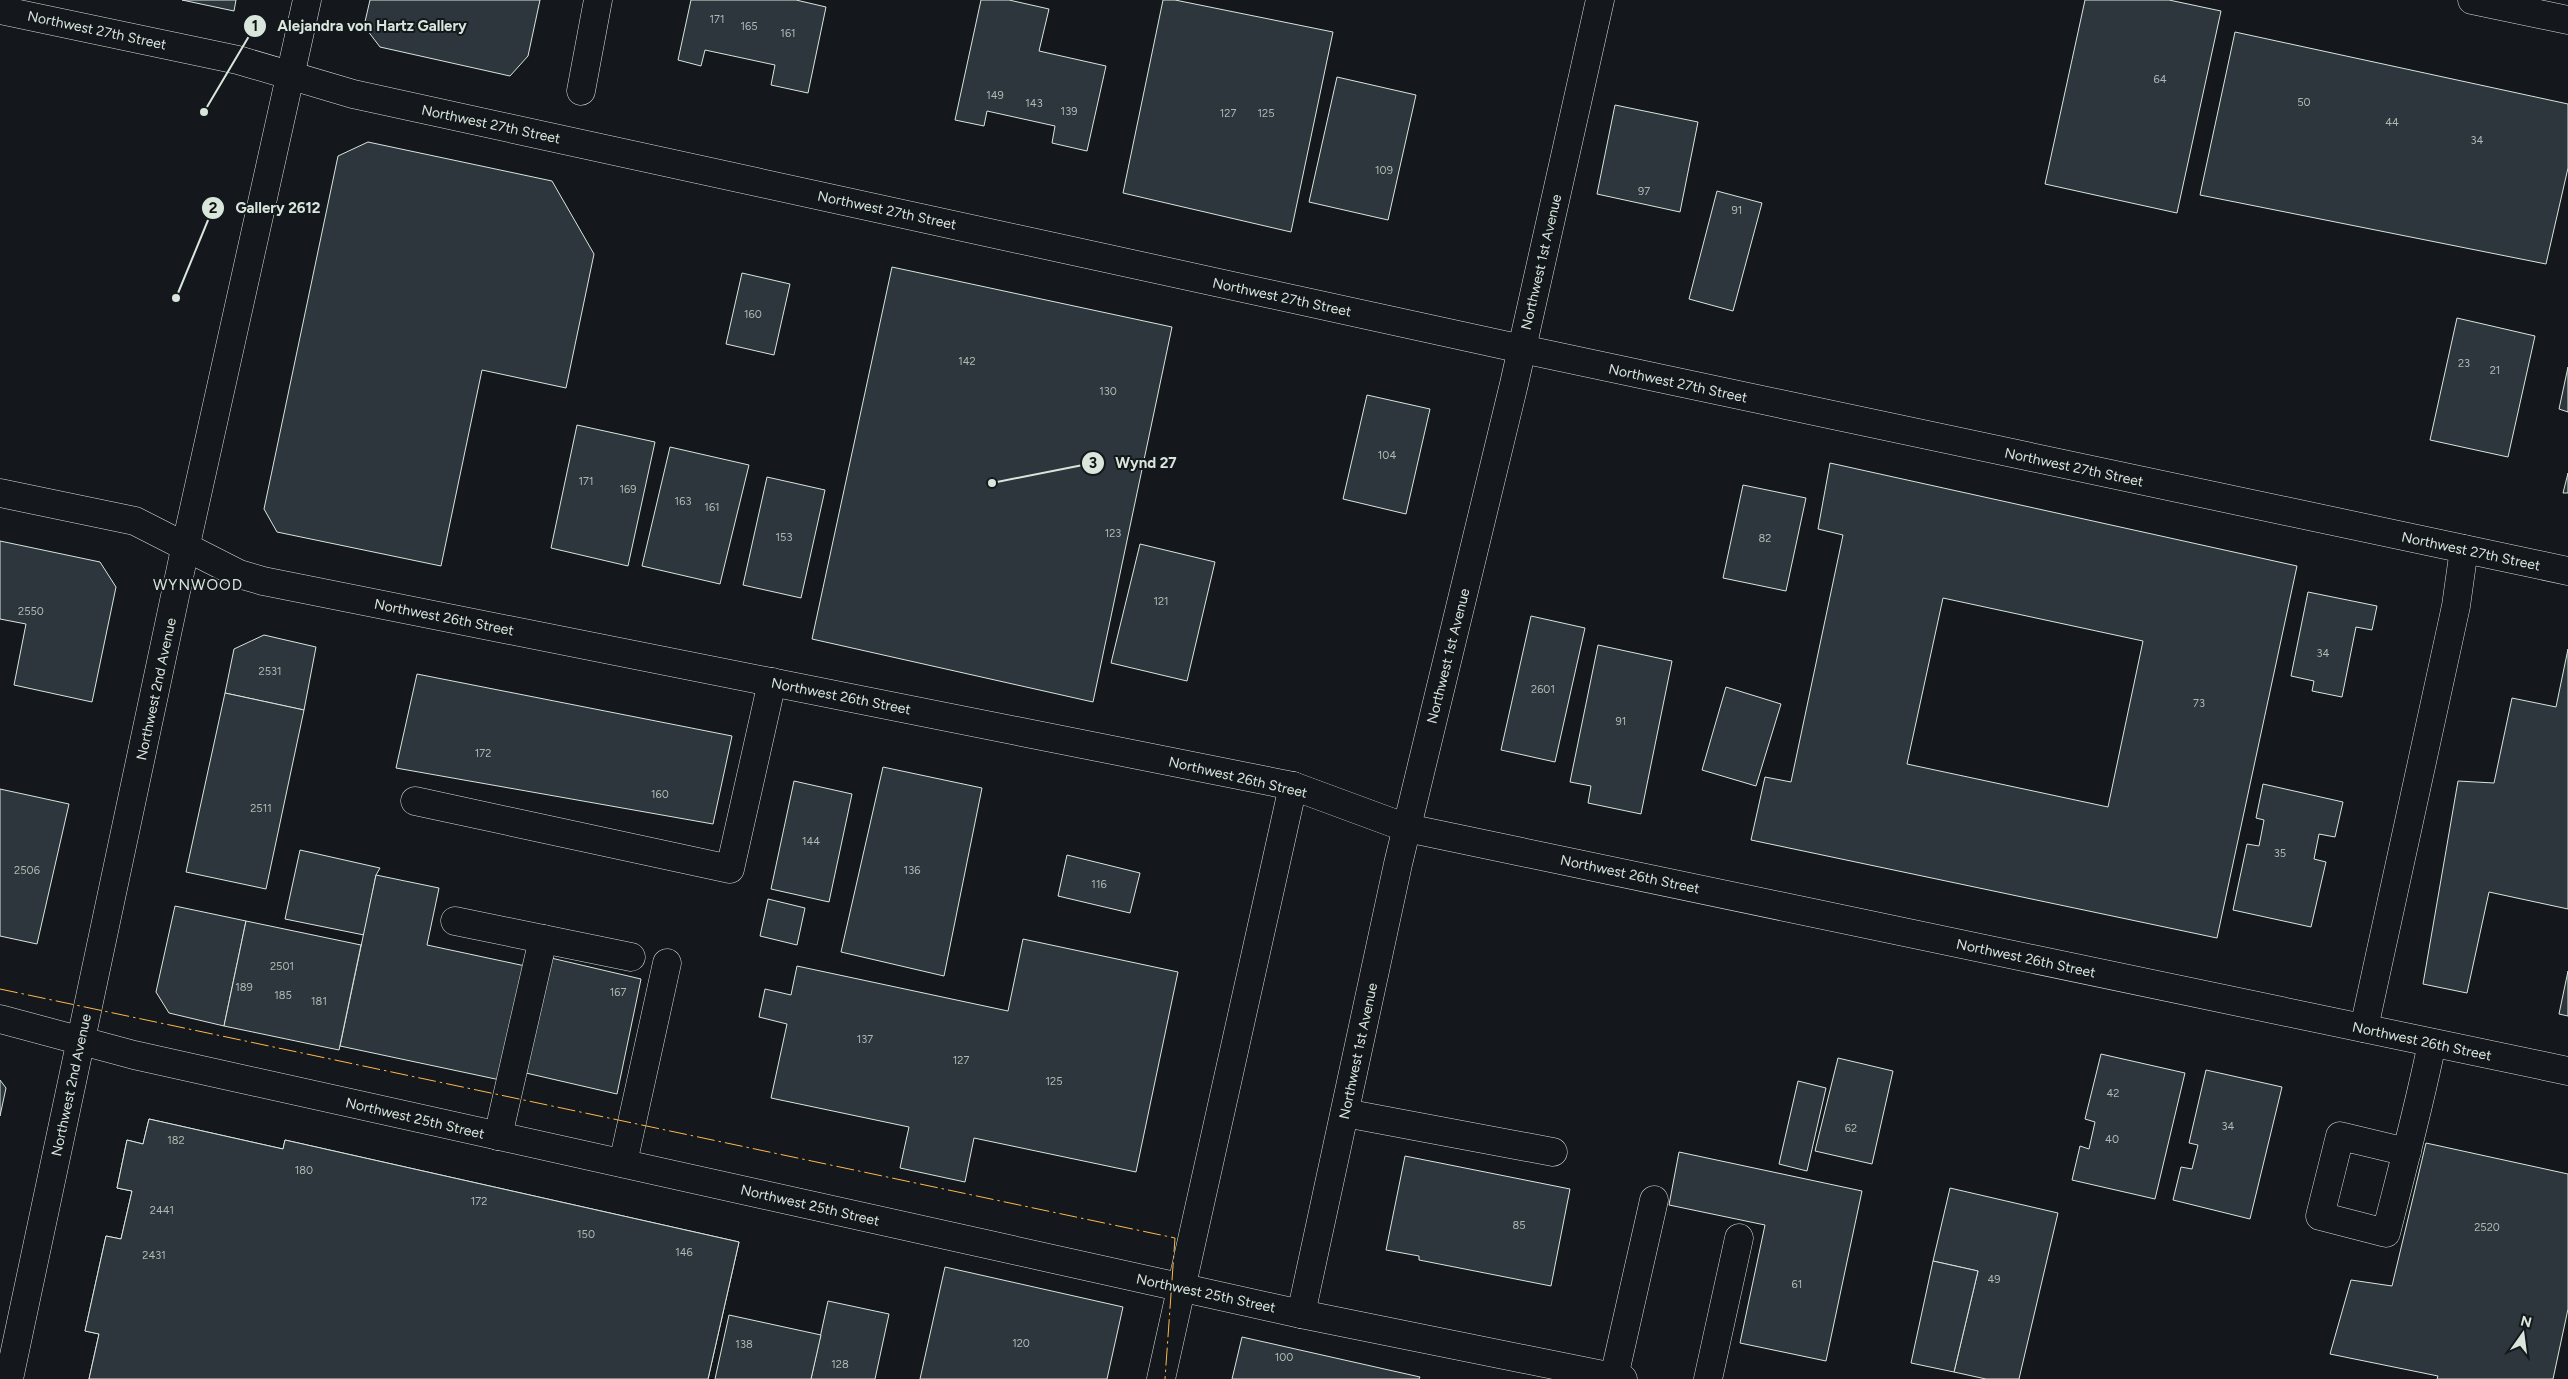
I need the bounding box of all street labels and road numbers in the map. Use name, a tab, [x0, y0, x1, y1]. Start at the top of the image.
street label: Northwest 27th Street	[26, 7, 168, 54]
street label: Northwest 27th Street	[420, 101, 562, 148]
street label: Northwest 27th Street	[816, 187, 958, 234]
street label: Northwest 1st Avenue	[1518, 192, 1565, 332]
street label: Northwest 27th Street	[1211, 274, 1353, 321]
street label: Northwest 27th Street	[1607, 360, 1749, 407]
street label: Northwest 27th Street	[2003, 444, 2145, 491]
street label: Northwest 27th Street	[2400, 528, 2542, 575]
street label: Northwest 1st Avenue	[1423, 586, 1474, 726]
street label: Northwest 26th Street	[373, 596, 515, 639]
street label: Northwest 2nd Avenue	[133, 616, 180, 762]
street label: Northwest 26th Street	[770, 675, 912, 718]
street label: Northwest 26th Street	[1167, 753, 1309, 802]
street label: Northwest 26th Street	[1559, 851, 1701, 898]
street label: Northwest 26th Street	[1955, 935, 2097, 982]
street label: Northwest 1st Avenue	[1336, 981, 1381, 1121]
street label: Northwest 2nd Avenue	[48, 1012, 95, 1158]
street label: Northwest 26th Street	[2351, 1018, 2493, 1065]
street label: Northwest 25th Street	[344, 1094, 486, 1143]
street label: Northwest 25th Street	[739, 1181, 881, 1230]
street label: Northwest 25th Street	[1135, 1270, 1277, 1317]

